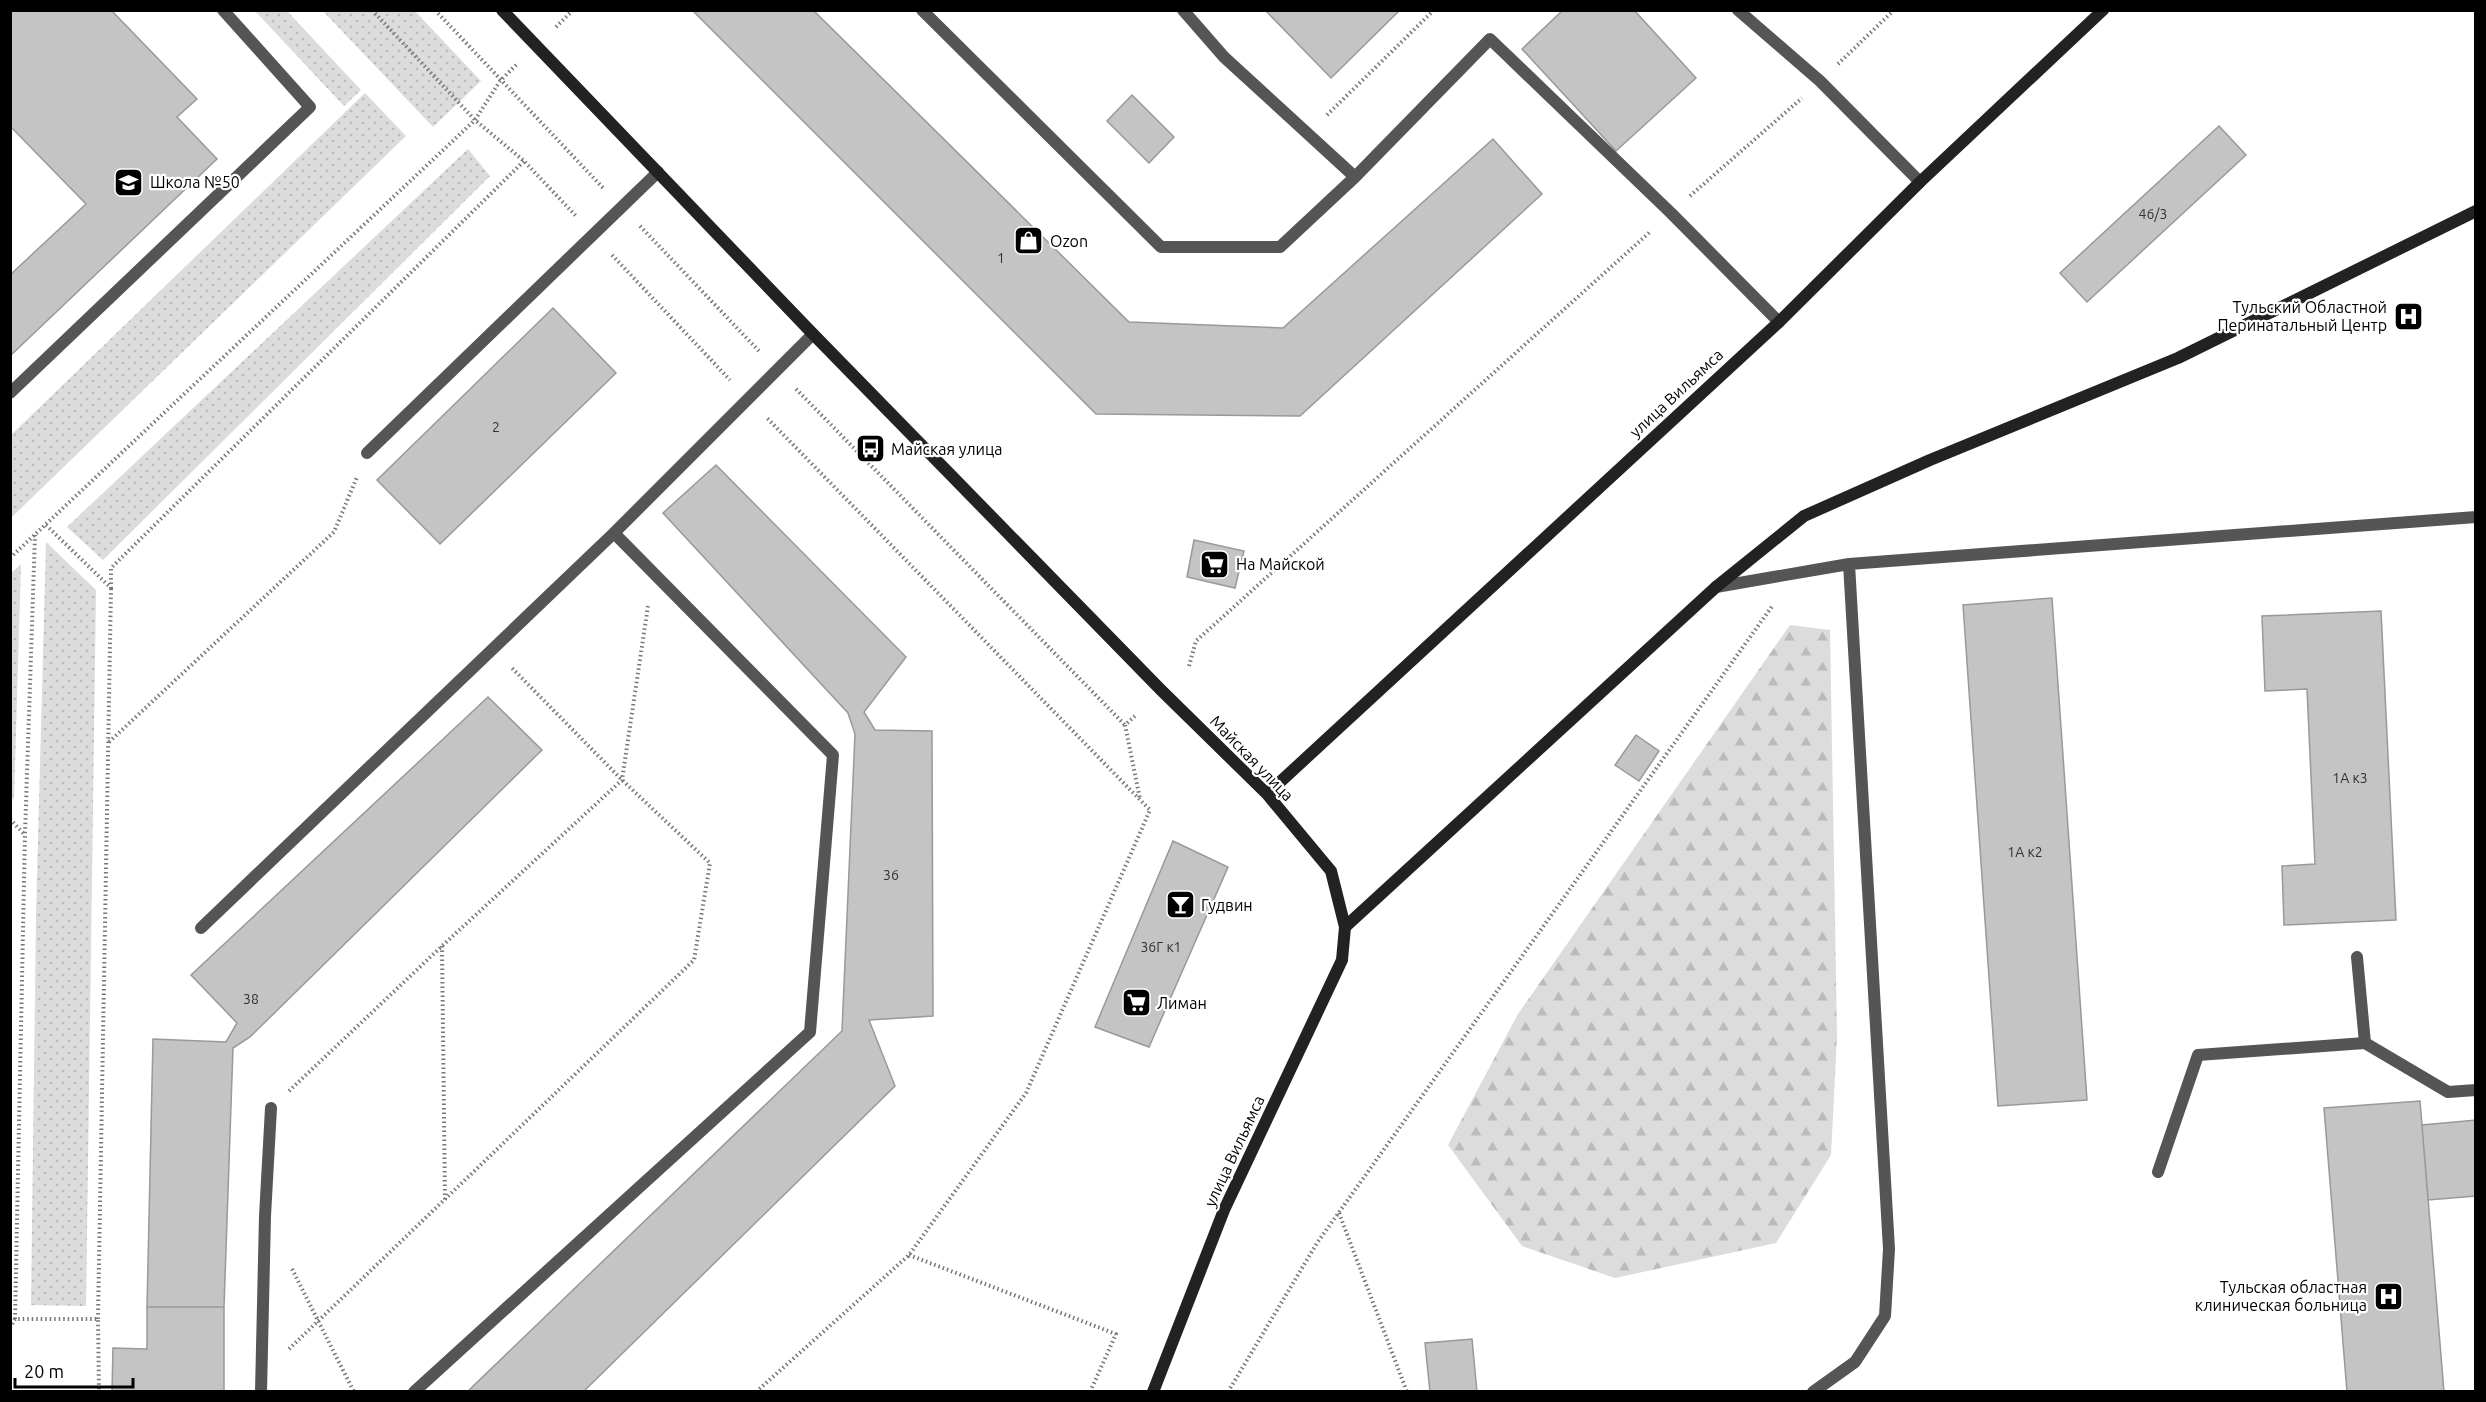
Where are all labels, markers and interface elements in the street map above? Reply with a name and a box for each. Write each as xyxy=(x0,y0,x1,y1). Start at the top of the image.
school or university icon: Школа №50 xyxy=(113,166,145,198)
place label: Школа №50 xyxy=(150,173,240,191)
house number: 46/3 xyxy=(2139,206,2167,222)
shop icon: Ozon xyxy=(1013,225,1045,257)
place label: Ozon xyxy=(1050,232,1088,250)
house number: 1 xyxy=(997,250,1005,266)
place label: Тульский Областной Перинатальный Центр xyxy=(2217,298,2387,334)
hospital icon: Тульский Областной Перинатальный Центр xyxy=(2392,300,2424,332)
street label: улица Вильямса xyxy=(1626,345,1726,441)
house number: 2 xyxy=(492,419,500,435)
bus stop icon: Майская улица xyxy=(854,433,886,465)
place label: Майская улица xyxy=(891,440,1003,458)
supermarket icon: На Майской xyxy=(1199,548,1231,580)
place label: На Майской xyxy=(1236,555,1325,573)
street label: Майская улица xyxy=(1207,712,1297,804)
house number: 1А к3 xyxy=(2332,770,2368,786)
house number: 1А к2 xyxy=(2007,844,2043,860)
house number: 36 xyxy=(883,867,899,883)
bar icon: Гудвин xyxy=(1164,889,1196,921)
place label: Гудвин xyxy=(1201,896,1253,914)
house number: 36Г к1 xyxy=(1140,939,1182,955)
supermarket icon: Лиман xyxy=(1120,987,1152,1019)
house number: 38 xyxy=(243,991,259,1007)
place label: Лиман xyxy=(1157,994,1207,1012)
street label: улица Вильямса xyxy=(1200,1093,1268,1209)
place label: Тульская областная клиническая больница xyxy=(2195,1278,2367,1314)
hospital icon: Тульская областная клиническая больница xyxy=(2372,1280,2404,1312)
scale bar xyxy=(15,1351,134,1389)
text: 20 m xyxy=(24,1361,64,1381)

